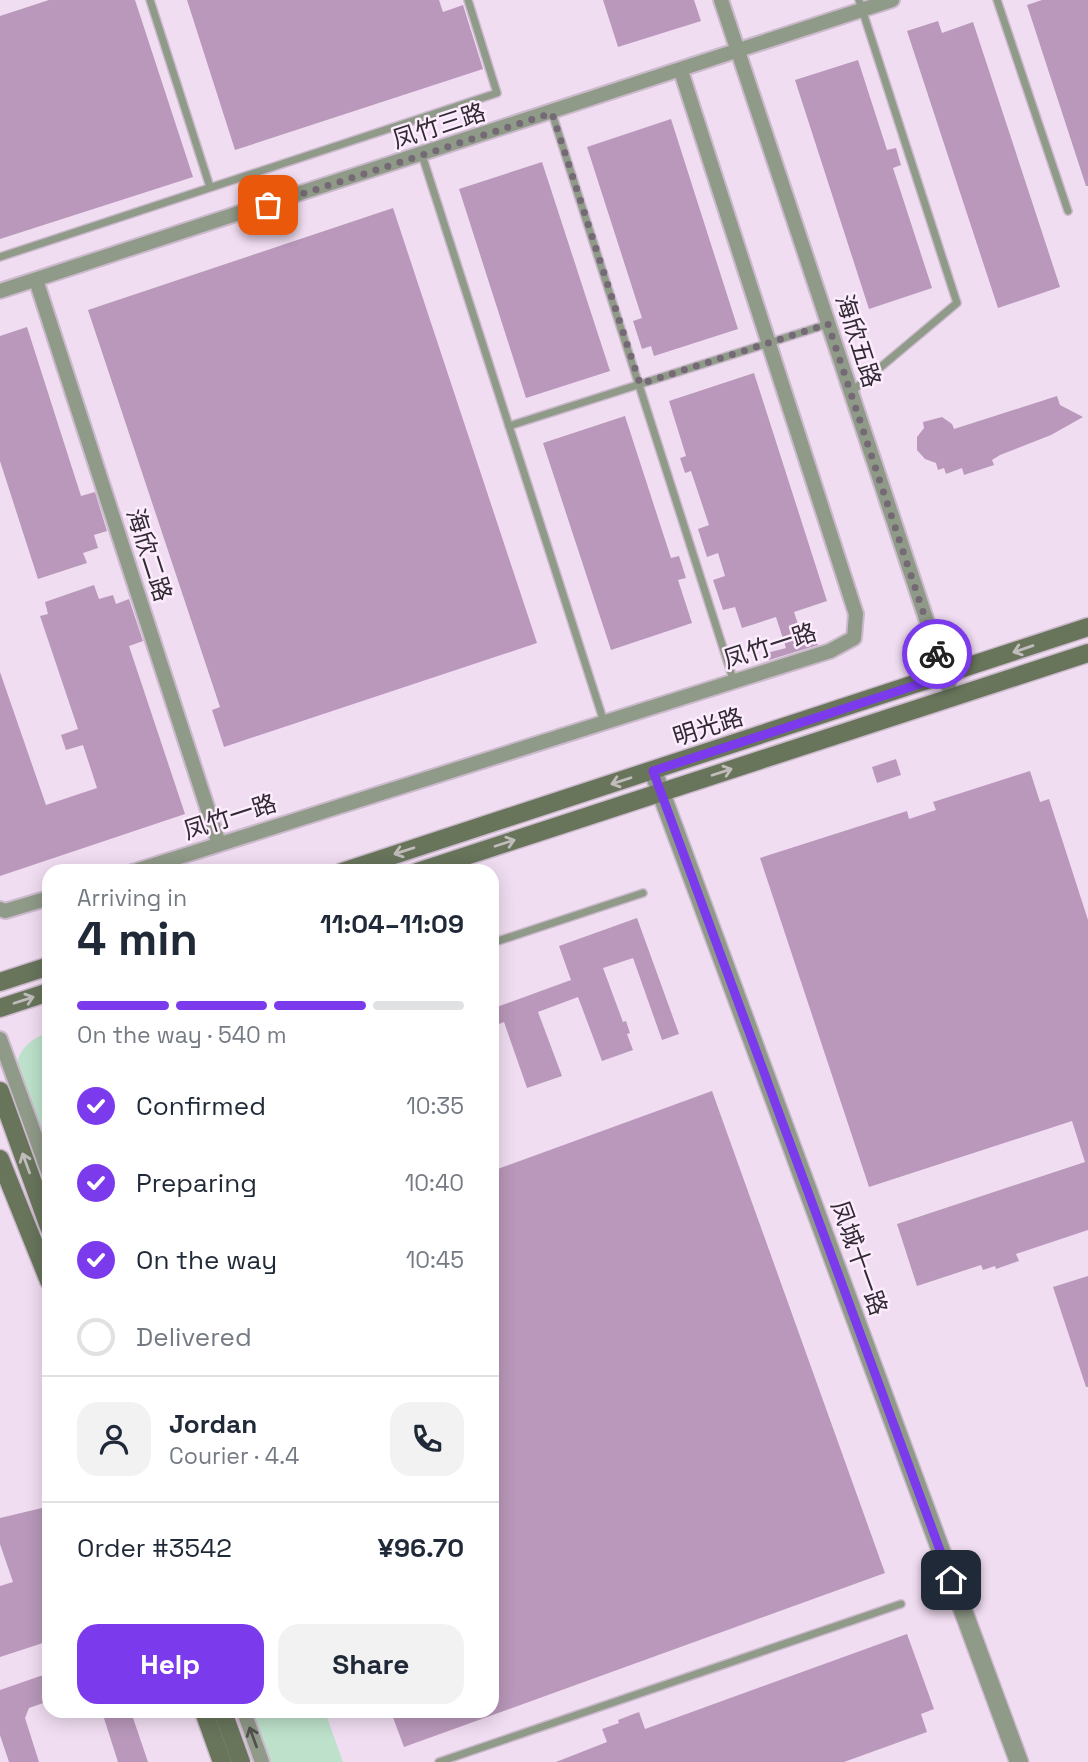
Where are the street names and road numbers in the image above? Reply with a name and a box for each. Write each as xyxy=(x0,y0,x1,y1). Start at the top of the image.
street label: 凤竹三路 xyxy=(388,96,489,155)
street label: 海欣五路 xyxy=(829,290,888,391)
street label: 海欣二路 xyxy=(120,504,179,605)
street label: 凤竹一路 xyxy=(719,616,820,675)
street label: 明光路 xyxy=(669,701,747,752)
street label: 凤竹一路 xyxy=(179,787,280,846)
street label: 凤城十一路 xyxy=(824,1196,895,1320)

